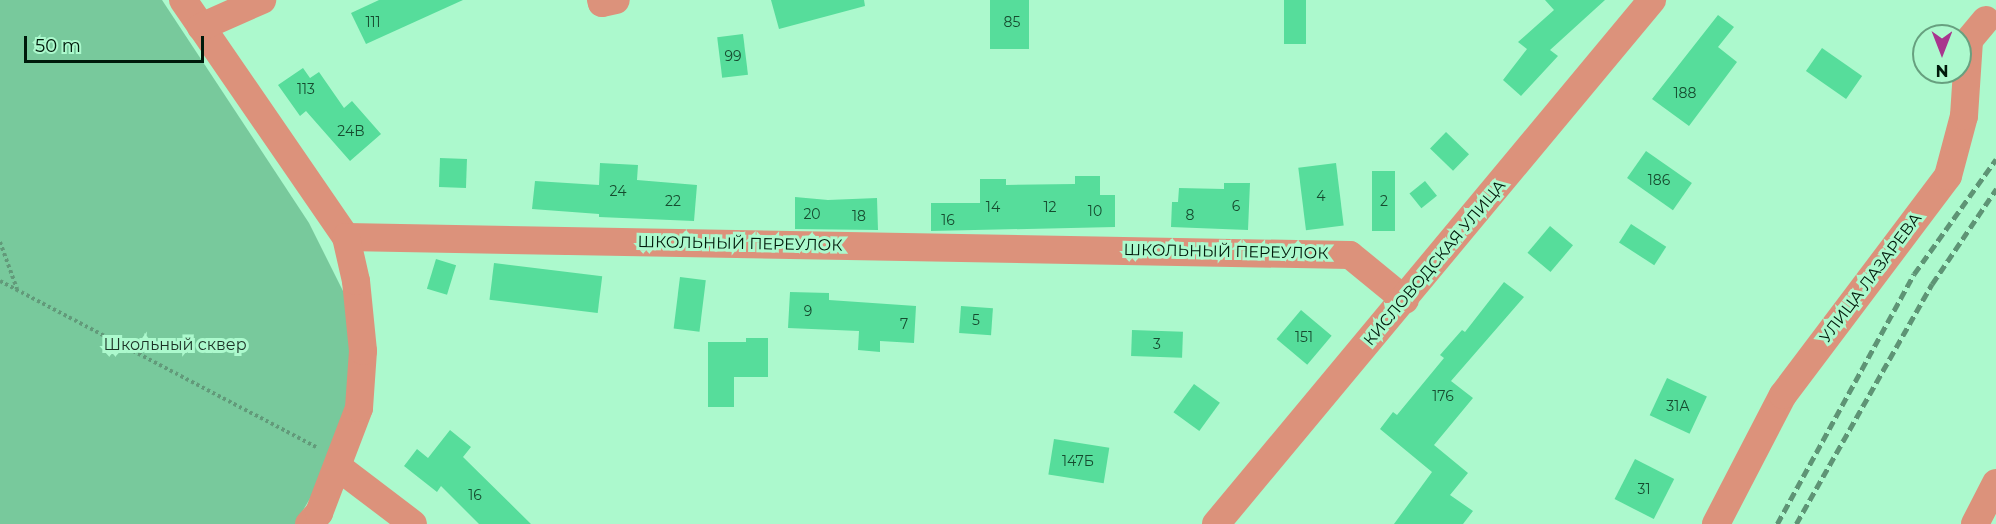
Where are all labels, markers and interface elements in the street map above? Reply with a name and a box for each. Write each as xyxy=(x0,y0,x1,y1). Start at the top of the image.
house number: 111 xyxy=(365,14,381,30)
house number: 85 xyxy=(1004,14,1020,30)
scale bar xyxy=(27,24,207,62)
north arrow xyxy=(1912,24,1972,84)
text: 50 m xyxy=(35,35,81,57)
house number: 99 xyxy=(724,48,742,64)
text: N xyxy=(1936,61,1948,80)
house number: 113 xyxy=(297,81,315,97)
house number: 188 xyxy=(1674,85,1696,101)
house number: 24В xyxy=(337,123,365,139)
house number: 186 xyxy=(1648,172,1670,188)
street label: КИСЛОВОДСКАЯ УЛИЦА xyxy=(1360,176,1510,350)
house number: 24 xyxy=(610,183,626,199)
house number: 4 xyxy=(1316,188,1326,204)
house number: 22 xyxy=(665,193,681,209)
house number: 2 xyxy=(1380,193,1388,209)
house number: 6 xyxy=(1232,198,1240,214)
house number: 14 xyxy=(986,199,1000,215)
house number: 12 xyxy=(1043,199,1057,215)
house number: 10 xyxy=(1088,203,1102,219)
house number: 20 xyxy=(803,206,821,222)
house number: 8 xyxy=(1186,207,1194,223)
house number: 18 xyxy=(852,208,866,224)
street label: УЛИЦА ЛАЗАРЕВА xyxy=(1816,209,1926,347)
house number: 16 xyxy=(941,212,955,228)
street label: ШКОЛЬНЫЙ ПЕРЕУЛОК xyxy=(637,233,843,255)
street label: ШКОЛЬНЫЙ ПЕРЕУЛОК xyxy=(1123,241,1329,263)
house number: 9 xyxy=(804,303,812,319)
house number: 5 xyxy=(972,312,980,328)
house number: 7 xyxy=(900,316,908,332)
house number: 151 xyxy=(1295,329,1313,345)
park label: Школьный сквер xyxy=(103,335,247,355)
house number: 3 xyxy=(1153,336,1161,352)
house number: 176 xyxy=(1432,388,1454,404)
house number: 31А xyxy=(1666,398,1690,414)
house number: 147Б xyxy=(1062,453,1094,469)
house number: 31 xyxy=(1638,481,1650,497)
house number: 16 xyxy=(468,487,482,503)

